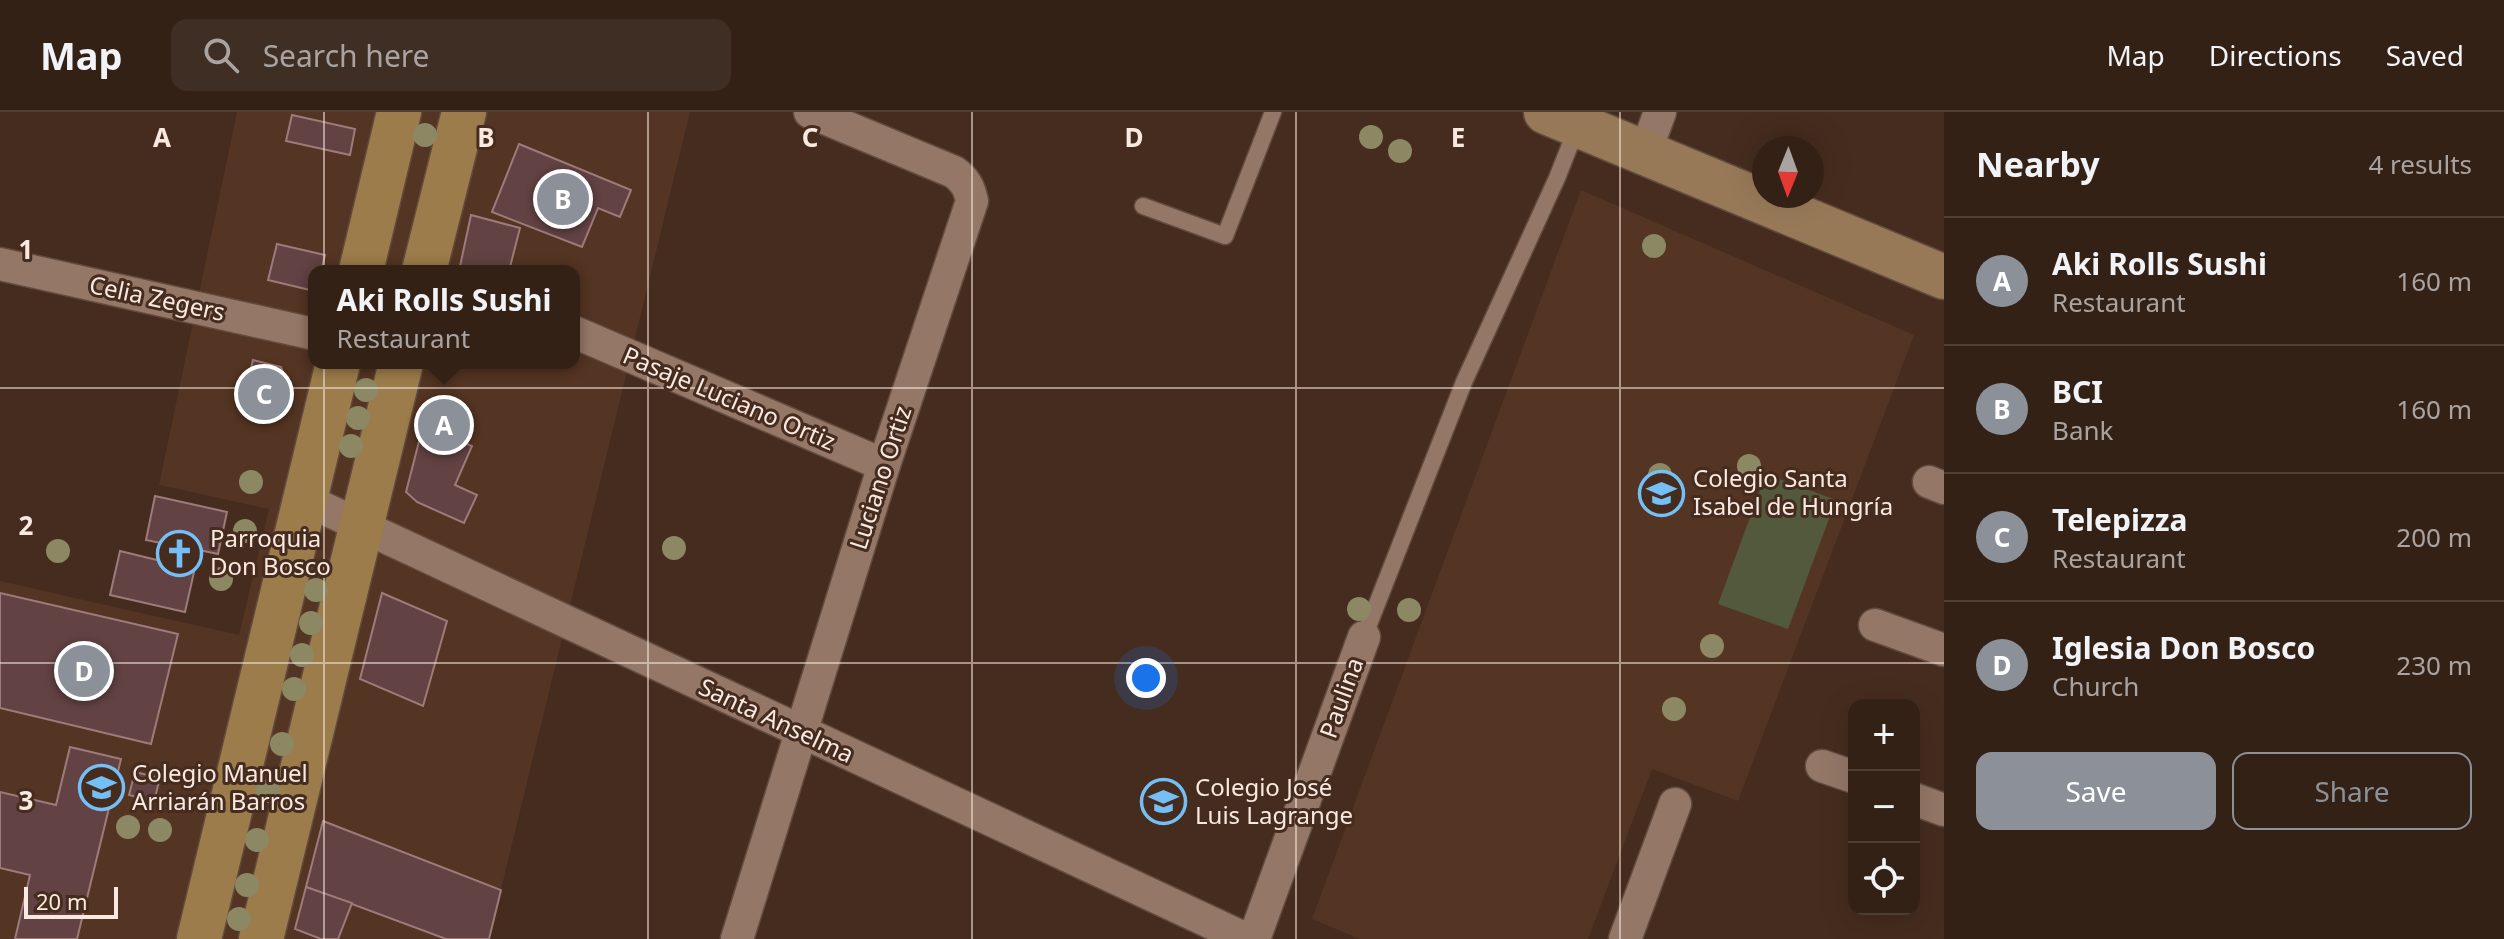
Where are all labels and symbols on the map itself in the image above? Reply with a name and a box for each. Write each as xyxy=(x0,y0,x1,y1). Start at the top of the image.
text: A xyxy=(153,119,171,155)
text: B xyxy=(477,119,495,155)
text: C xyxy=(802,119,818,155)
text: D xyxy=(1124,119,1144,155)
text: E xyxy=(1451,119,1465,155)
north arrow xyxy=(1752,136,1824,208)
pin: B xyxy=(537,169,589,229)
text: 1 xyxy=(19,231,33,267)
street label: Celia Zegers xyxy=(87,267,228,328)
street label: Pasaje Luciano Ortiz xyxy=(618,338,841,457)
pin: C xyxy=(238,364,290,424)
pin: A xyxy=(418,395,470,455)
street label: Luciano Ortiz xyxy=(841,402,918,553)
place label: Colegio Santa Isabel de Hungría xyxy=(1693,461,1893,522)
school or university icon: Colegio Santa Isabel de Hungría xyxy=(1638,469,1686,517)
text: 2 xyxy=(19,507,34,543)
place label: Parroquia Don Bosco xyxy=(210,521,331,582)
church icon: Parroquia Don Bosco xyxy=(155,529,203,577)
pin: D xyxy=(58,641,110,701)
street label: Paulina xyxy=(1311,653,1370,742)
your location xyxy=(1126,658,1166,698)
street label: Santa Anselma xyxy=(694,669,859,770)
place label: Colegio Manuel Arriarán Barros xyxy=(132,756,308,817)
school or university icon: Colegio Manuel Arriarán Barros xyxy=(77,764,125,812)
place label: Colegio José Luis Lagrange xyxy=(1195,770,1353,831)
school or university icon: Colegio José Luis Lagrange xyxy=(1140,778,1188,826)
text: 3 xyxy=(19,782,33,818)
scale bar xyxy=(24,883,118,919)

